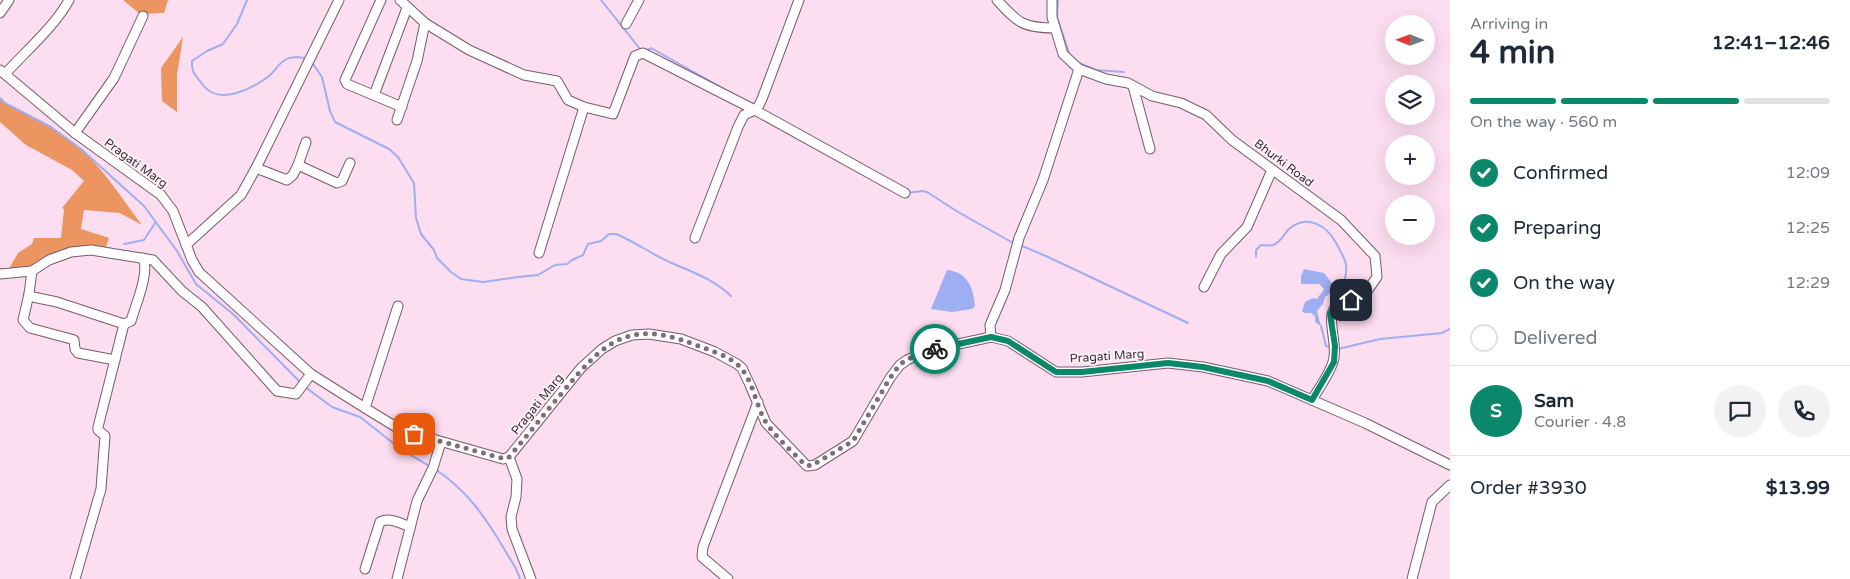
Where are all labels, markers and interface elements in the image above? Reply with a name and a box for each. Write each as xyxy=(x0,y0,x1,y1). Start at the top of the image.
text: Arriving in xyxy=(1470,14,1548,34)
north arrow xyxy=(1385,15,1435,65)
map controls xyxy=(1385,15,1435,245)
text: 12:41–12:46 xyxy=(1712,32,1830,54)
text: 4 min xyxy=(1470,34,1555,72)
button: layers xyxy=(1385,75,1435,125)
text: On the way · 560 m xyxy=(1470,112,1617,132)
street label: Pragati Marg xyxy=(102,135,170,191)
button: + xyxy=(1385,135,1435,185)
street label: Bhurki Road xyxy=(1252,136,1316,190)
icon: check xyxy=(1470,159,1498,187)
text: Confirmed xyxy=(1513,162,1608,184)
text: 12:09 xyxy=(1786,163,1830,183)
button: − xyxy=(1385,195,1435,245)
icon: check xyxy=(1470,214,1498,242)
text: Preparing xyxy=(1513,217,1602,239)
text: 12:25 xyxy=(1786,218,1830,238)
icon: check xyxy=(1470,269,1498,297)
text: On the way xyxy=(1513,272,1615,294)
text: 12:29 xyxy=(1786,273,1830,293)
pin xyxy=(1330,279,1372,321)
icon: home xyxy=(1337,286,1365,314)
courier xyxy=(910,324,960,374)
text: Delivered xyxy=(1513,327,1598,349)
icon: bike xyxy=(921,335,949,363)
street label: Pragati Marg xyxy=(1069,346,1145,366)
street label: Pragati Marg xyxy=(508,371,566,437)
button: chat xyxy=(1714,385,1766,437)
button: phone xyxy=(1778,385,1830,437)
text: Sam xyxy=(1534,390,1574,412)
text: S xyxy=(1490,400,1502,422)
text: Courier · 4.8 xyxy=(1534,412,1626,432)
pin xyxy=(393,413,435,455)
icon: bag xyxy=(400,420,428,448)
text: Order #3930 xyxy=(1470,477,1587,499)
text: $13.99 xyxy=(1766,477,1830,499)

